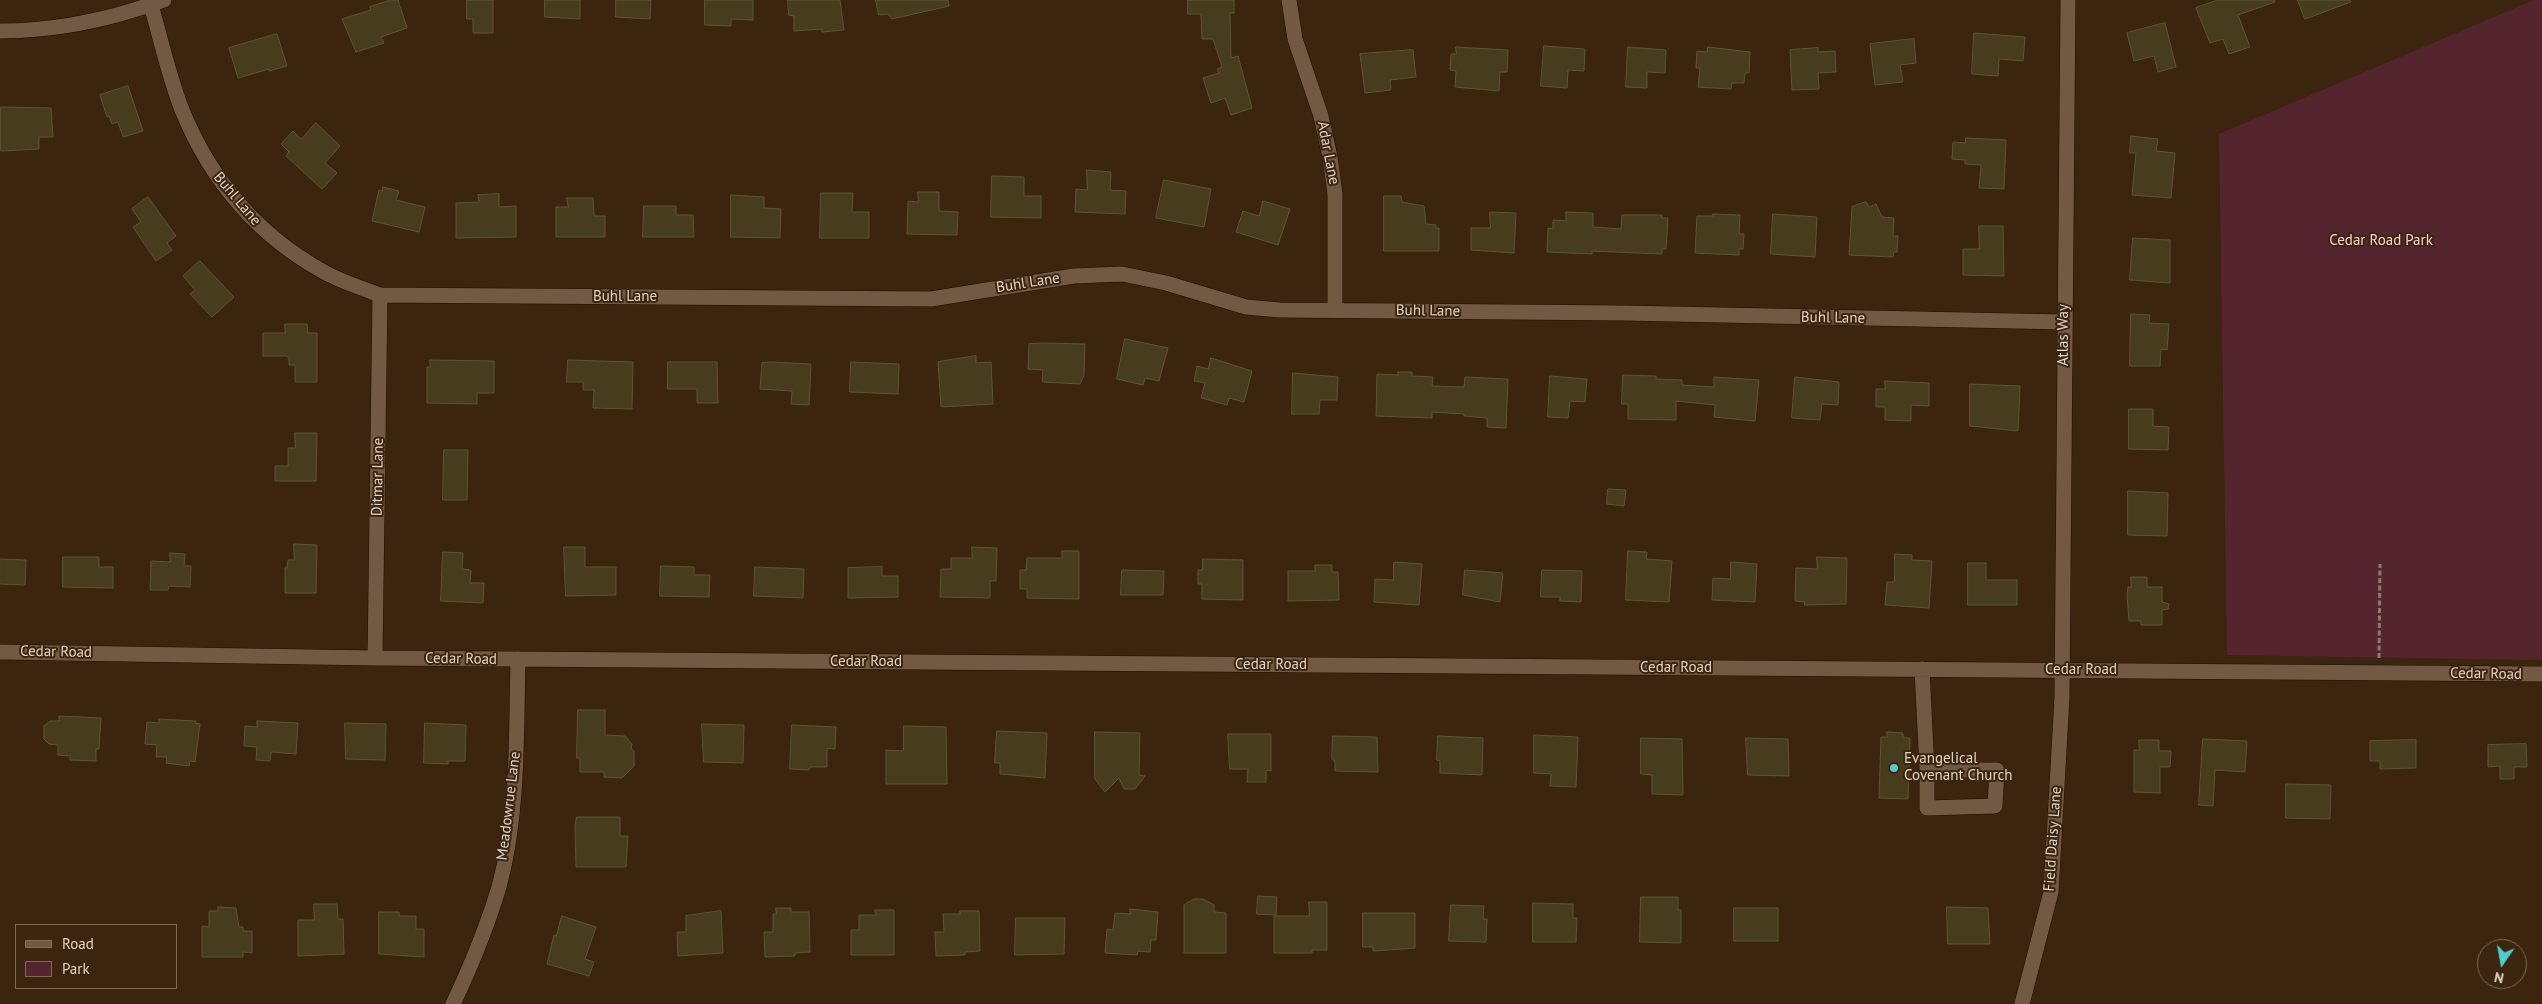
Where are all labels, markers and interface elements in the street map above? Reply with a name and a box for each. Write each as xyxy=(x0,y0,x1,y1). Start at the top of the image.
street label: Adar Lane xyxy=(1313,120,1343,186)
street label: Buhl Lane xyxy=(209,169,265,229)
park label: Cedar Road Park xyxy=(2329,232,2433,250)
street label: Buhl Lane xyxy=(995,269,1061,297)
street label: Buhl Lane xyxy=(593,288,657,306)
street label: Buhl Lane xyxy=(1396,301,1460,321)
street label: Atlas Way xyxy=(2055,304,2073,366)
street label: Buhl Lane xyxy=(1801,308,1865,328)
street label: Ditmar Lane xyxy=(368,438,388,516)
street label: Cedar Road xyxy=(20,642,92,662)
street label: Cedar Road xyxy=(425,649,497,669)
street label: Cedar Road xyxy=(830,653,902,671)
street label: Cedar Road xyxy=(1235,656,1307,674)
street label: Cedar Road xyxy=(1640,659,1712,677)
street label: Cedar Road xyxy=(2045,661,2117,679)
street label: Cedar Road xyxy=(2450,664,2522,684)
place label: Evangelical Covenant Church xyxy=(1904,750,2012,785)
street label: Meadowrue Lane xyxy=(493,751,525,861)
marker: Evangelical Covenant Church xyxy=(1888,762,1900,774)
street label: Field Daisy Lane xyxy=(2040,786,2066,892)
legend xyxy=(15,924,178,989)
text: Road xyxy=(62,934,94,953)
north arrow xyxy=(2477,939,2527,989)
text: Park xyxy=(62,959,90,978)
text: N xyxy=(2493,968,2505,987)

